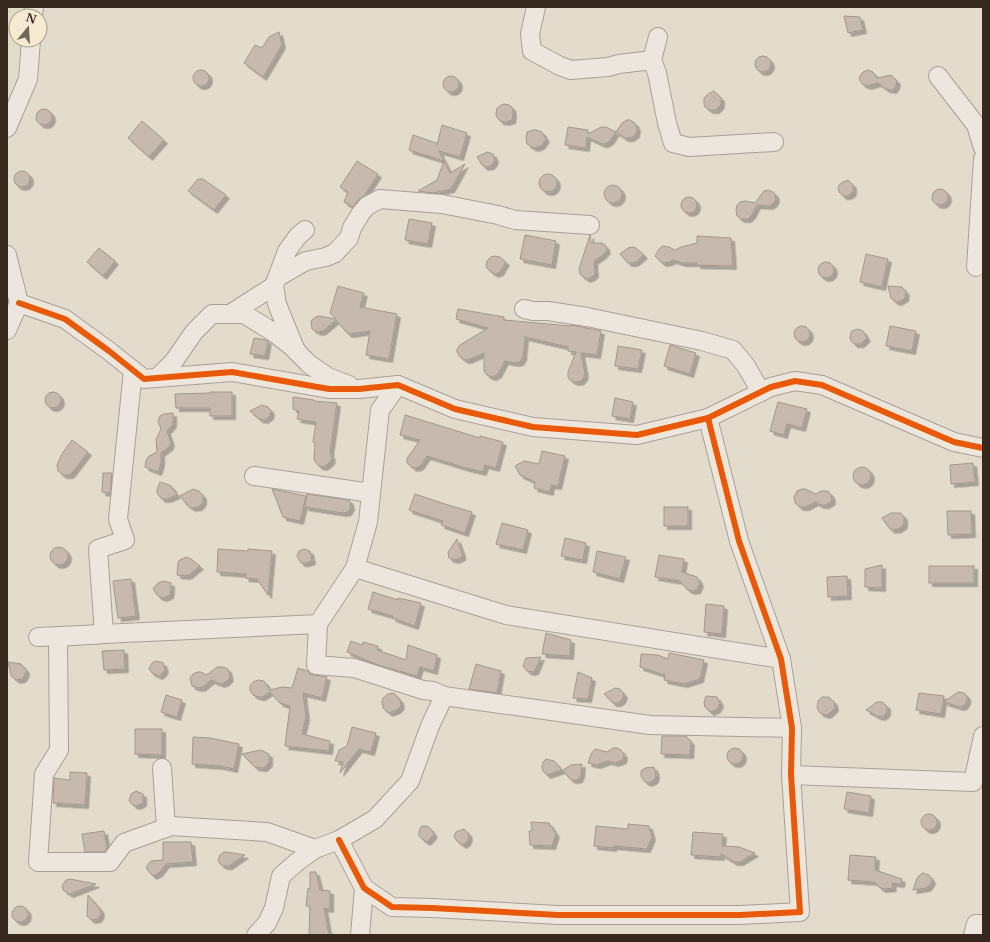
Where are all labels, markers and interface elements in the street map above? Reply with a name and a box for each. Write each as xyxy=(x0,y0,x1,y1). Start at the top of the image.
north arrow xyxy=(8,8,48,48)
text: N xyxy=(24,10,39,27)

